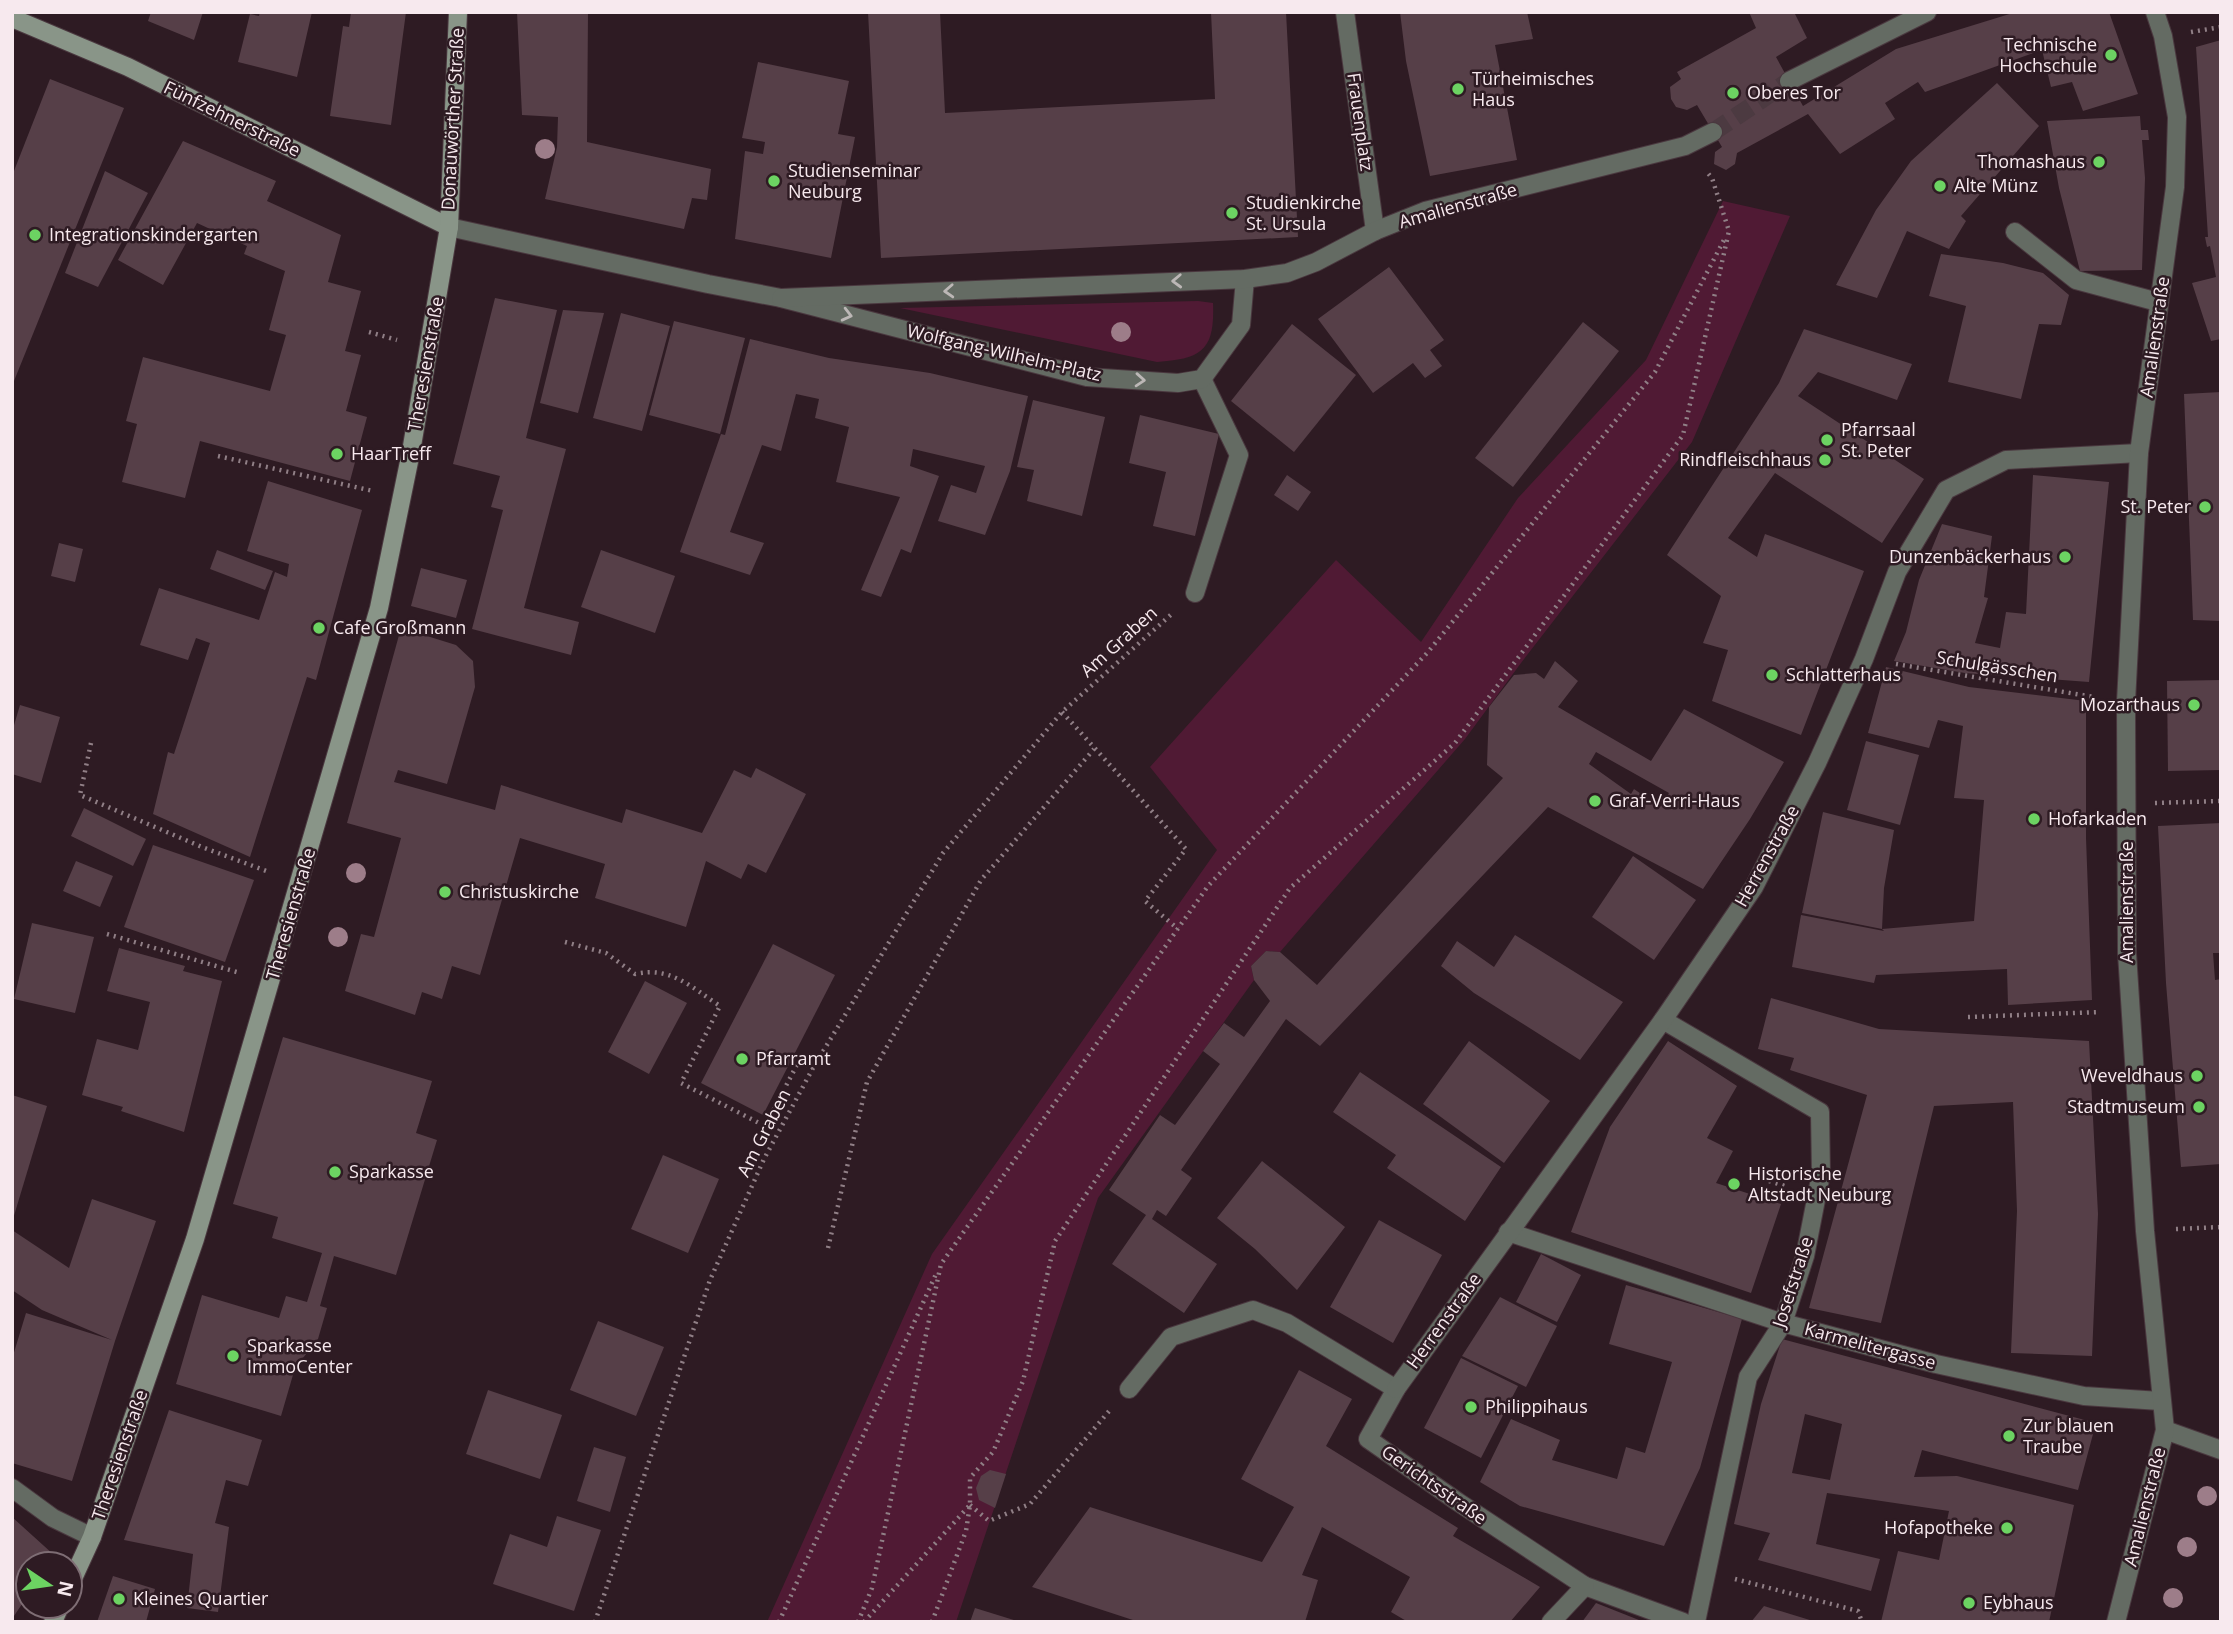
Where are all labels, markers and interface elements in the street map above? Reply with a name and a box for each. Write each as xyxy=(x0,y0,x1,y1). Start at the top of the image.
street label: Donauwörther Straße xyxy=(435,27,469,211)
place label: Technische Hochschule xyxy=(1999,32,2097,77)
marker: Technische Hochschule xyxy=(2103,47,2119,63)
place label: Türheimisches Haus xyxy=(1472,66,1594,111)
street label: Frauenplatz xyxy=(1342,71,1380,173)
street label: Fünfzehnerstraße xyxy=(160,75,305,162)
place label: Oberes Tor xyxy=(1747,80,1842,104)
marker: Türheimisches Haus xyxy=(1450,81,1466,97)
marker: Oberes Tor xyxy=(1725,85,1741,101)
place label: Thomashaus xyxy=(1977,149,2085,173)
marker: Thomashaus xyxy=(2091,154,2107,170)
place label: Studienseminar Neuburg xyxy=(788,158,921,203)
marker: Studienseminar Neuburg xyxy=(766,173,782,189)
place label: Alte Münz xyxy=(1954,173,2038,197)
street label: Amalienstraße xyxy=(1396,177,1520,233)
marker: Alte Münz xyxy=(1932,178,1948,194)
place label: Studienkirche St. Ursula xyxy=(1246,190,1361,235)
marker: Studienkirche St. Ursula xyxy=(1224,205,1240,221)
place label: Integrationskindergarten xyxy=(49,222,258,246)
marker: Integrationskindergarten xyxy=(27,227,43,243)
one-way arrow xyxy=(1171,274,1182,289)
street label: Amalienstraße xyxy=(2134,275,2174,399)
one-way arrow xyxy=(944,283,955,298)
street label: Theresienstraße xyxy=(401,295,449,433)
one-way arrow xyxy=(841,307,853,321)
street label: Wolfgang-Wilhelm-Platz xyxy=(905,318,1104,386)
one-way arrow xyxy=(1135,373,1146,388)
place label: Pfarrsaal St. Peter xyxy=(1841,417,1916,462)
marker: Pfarrsaal St. Peter xyxy=(1819,432,1835,448)
place label: HaarTreff xyxy=(351,441,432,465)
marker: HaarTreff xyxy=(329,446,345,462)
place label: Rindfleischhaus xyxy=(1679,447,1811,471)
marker: Rindfleischhaus xyxy=(1817,452,1833,468)
place label: St. Peter xyxy=(2120,494,2192,518)
marker: St. Peter xyxy=(2197,499,2213,515)
place label: Dunzenbäckerhaus xyxy=(1889,544,2051,568)
marker: Dunzenbäckerhaus xyxy=(2057,549,2073,565)
street label: Am Graben xyxy=(1075,600,1162,682)
place label: Cafe Großmann xyxy=(333,615,466,639)
marker: Cafe Großmann xyxy=(311,620,327,636)
street label: Schulgässchen xyxy=(1935,645,2060,687)
place label: Schlatterhaus xyxy=(1786,662,1901,686)
marker: Schlatterhaus xyxy=(1764,667,1780,683)
place label: Mozarthaus xyxy=(2080,692,2180,716)
marker: Mozarthaus xyxy=(2186,697,2202,713)
place label: Graf-Verri-Haus xyxy=(1609,788,1740,812)
marker: Graf-Verri-Haus xyxy=(1587,793,1603,809)
street label: Herrenstraße xyxy=(1728,800,1804,911)
place label: Hofarkaden xyxy=(2048,806,2147,830)
marker: Hofarkaden xyxy=(2026,811,2042,827)
street label: Amalienstraße xyxy=(2114,841,2138,963)
street label: Theresienstraße xyxy=(260,845,320,983)
place label: Christuskirche xyxy=(459,879,579,903)
marker: Christuskirche xyxy=(437,884,453,900)
place label: Pfarramt xyxy=(756,1046,831,1070)
marker: Pfarramt xyxy=(734,1051,750,1067)
place label: Weveldhaus xyxy=(2081,1063,2183,1087)
marker: Weveldhaus xyxy=(2189,1068,2205,1084)
street label: Am Graben xyxy=(731,1085,795,1180)
place label: Stadtmuseum xyxy=(2067,1094,2185,1118)
marker: Stadtmuseum xyxy=(2191,1099,2207,1115)
place label: Sparkasse xyxy=(349,1159,434,1183)
place label: Historische Altstadt Neuburg xyxy=(1748,1161,1892,1206)
marker: Sparkasse xyxy=(327,1164,343,1180)
marker: Historische Altstadt Neuburg xyxy=(1726,1176,1742,1192)
street label: Josefstraße xyxy=(1765,1233,1818,1332)
street label: Herrenstraße xyxy=(1400,1268,1486,1373)
street label: Karmelitergasse xyxy=(1802,1316,1939,1374)
place label: Sparkasse ImmoCenter xyxy=(247,1333,353,1378)
marker: Sparkasse ImmoCenter xyxy=(225,1348,241,1364)
street label: Theresienstraße xyxy=(85,1386,153,1523)
place label: Philippihaus xyxy=(1485,1394,1588,1418)
marker: Philippihaus xyxy=(1463,1399,1479,1415)
place label: Zur blauen Traube xyxy=(2023,1413,2114,1458)
marker: Zur blauen Traube xyxy=(2001,1428,2017,1444)
street label: Gerichtsstraße xyxy=(1377,1439,1492,1529)
street label: Amalienstraße xyxy=(2118,1445,2170,1569)
place label: Hofapotheke xyxy=(1884,1515,1993,1539)
marker: Hofapotheke xyxy=(1999,1520,2015,1536)
north arrow xyxy=(14,1550,84,1620)
text: N xyxy=(51,1578,80,1599)
place label: Kleines Quartier xyxy=(133,1586,269,1610)
place label: Eybhaus xyxy=(1983,1590,2054,1614)
marker: Kleines Quartier xyxy=(111,1591,127,1607)
marker: Eybhaus xyxy=(1961,1595,1977,1611)

